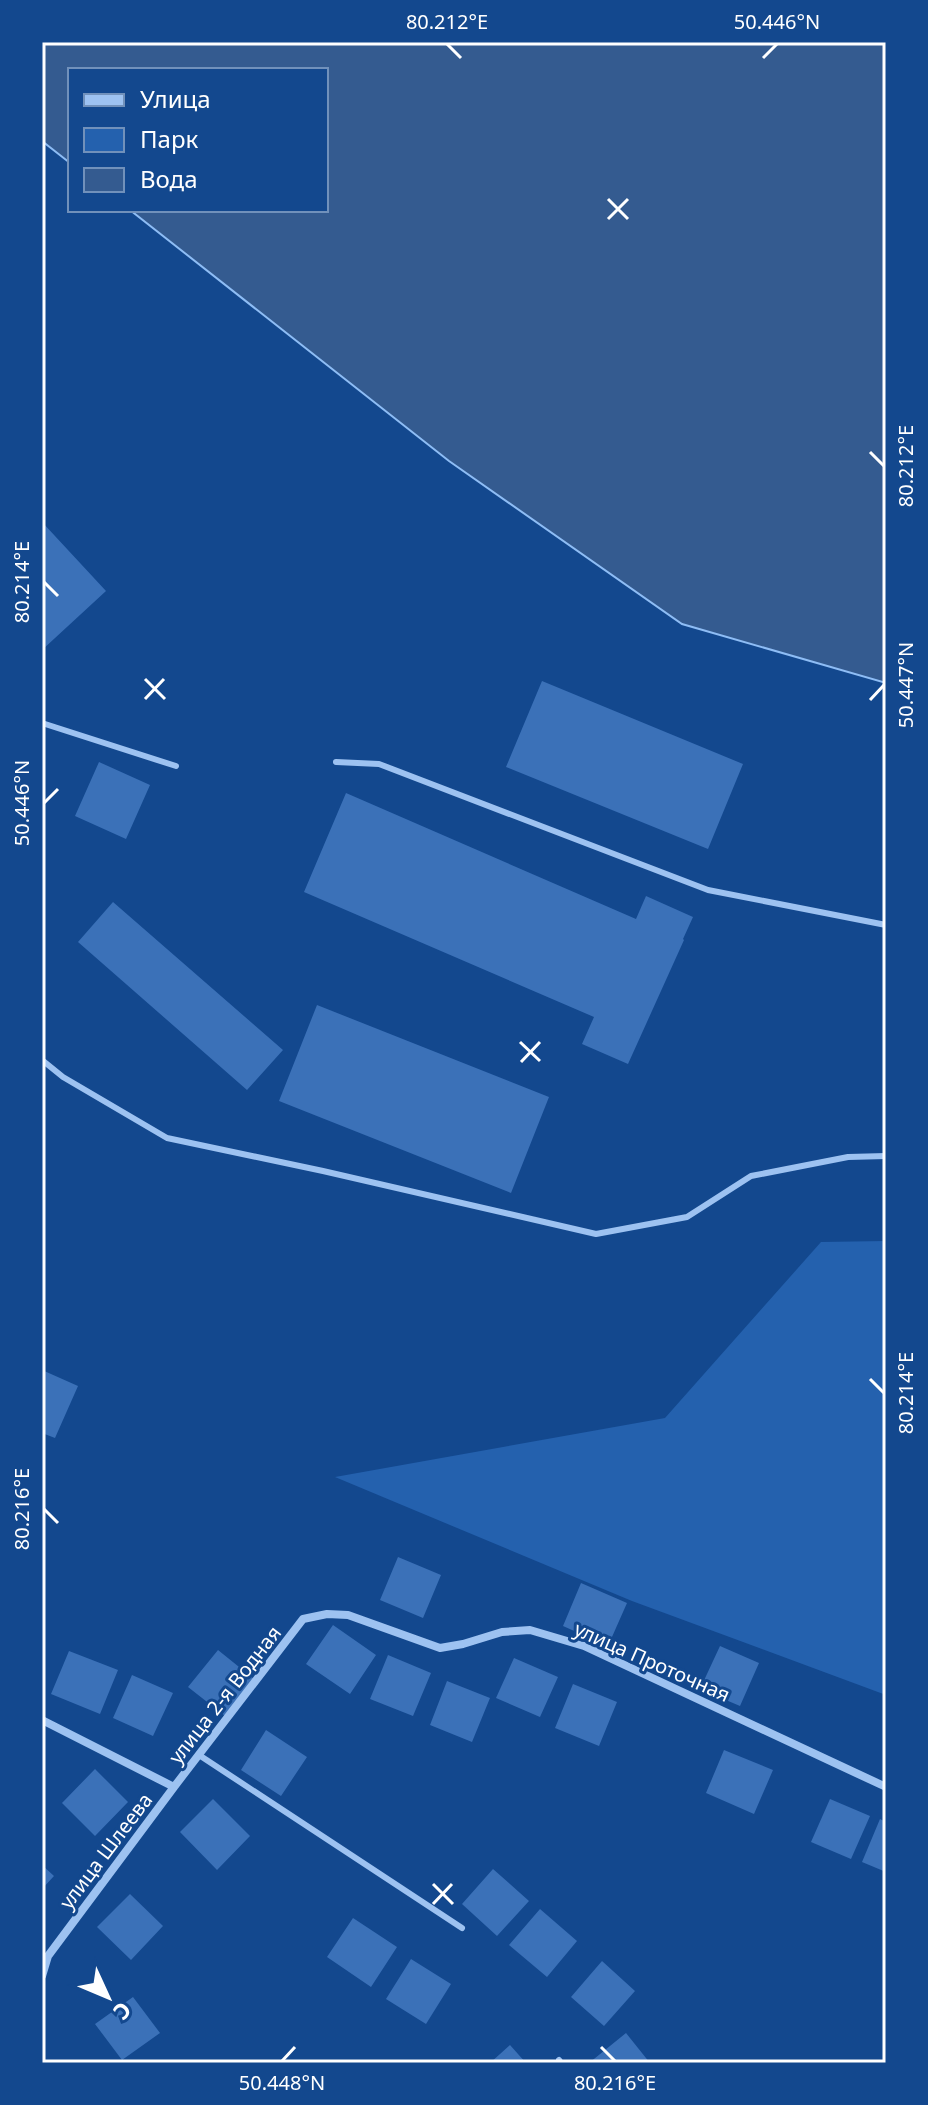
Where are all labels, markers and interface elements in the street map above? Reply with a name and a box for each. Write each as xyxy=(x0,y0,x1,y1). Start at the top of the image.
text: 80.212°E xyxy=(406,8,488,35)
text: 50.446°N xyxy=(734,8,820,35)
legend xyxy=(68,68,328,212)
text: Улица xyxy=(140,82,211,115)
text: Парк xyxy=(140,122,199,155)
text: Вода xyxy=(140,162,198,195)
text: 80.212°E xyxy=(892,425,919,507)
text: 80.214°E xyxy=(8,541,35,623)
text: 50.447°N xyxy=(892,642,919,728)
text: 50.446°N xyxy=(8,760,35,846)
text: 80.214°E xyxy=(892,1352,919,1434)
text: 80.216°E xyxy=(8,1468,35,1550)
street label: улица Проточная xyxy=(570,1615,734,1708)
street label: улица 2-я Водная xyxy=(162,1620,287,1769)
street label: улица Шлеева xyxy=(53,1787,158,1914)
north arrow xyxy=(68,1957,148,2037)
text: С xyxy=(107,1996,139,2027)
text: 50.448°N xyxy=(239,2069,325,2096)
text: 80.216°E xyxy=(574,2069,656,2096)

